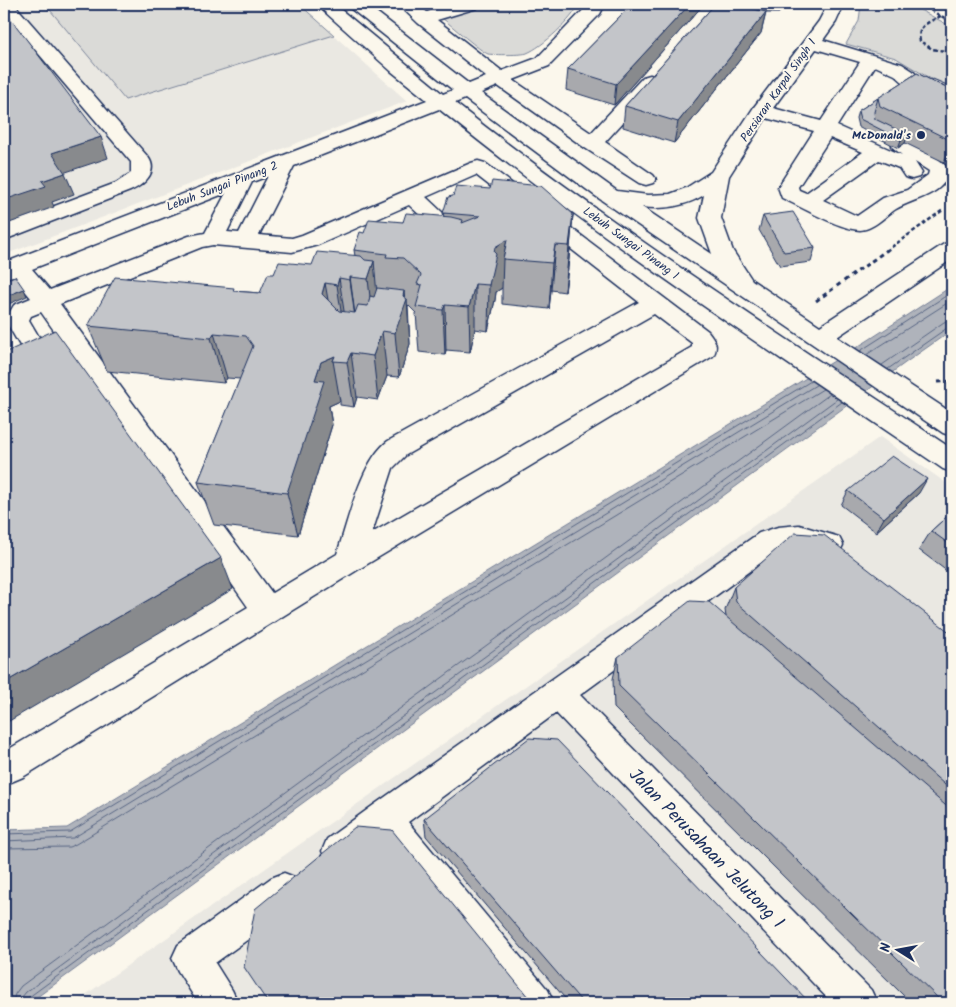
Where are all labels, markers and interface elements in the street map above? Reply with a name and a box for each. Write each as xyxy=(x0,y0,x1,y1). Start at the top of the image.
street label: Persiaran Karpal Singh 1 xyxy=(736,35,821,146)
place label: McDonald's xyxy=(852,126,911,145)
marker: McDonald's xyxy=(915,129,927,141)
street label: Lebuh Sungai Pinang 2 xyxy=(164,156,281,216)
street label: Lebuh Sungai Pinang 1 xyxy=(579,202,683,285)
street label: Jalan Perusahaan Jelutong 1 xyxy=(621,762,791,936)
north arrow xyxy=(874,924,924,974)
text: N xyxy=(875,941,898,954)

